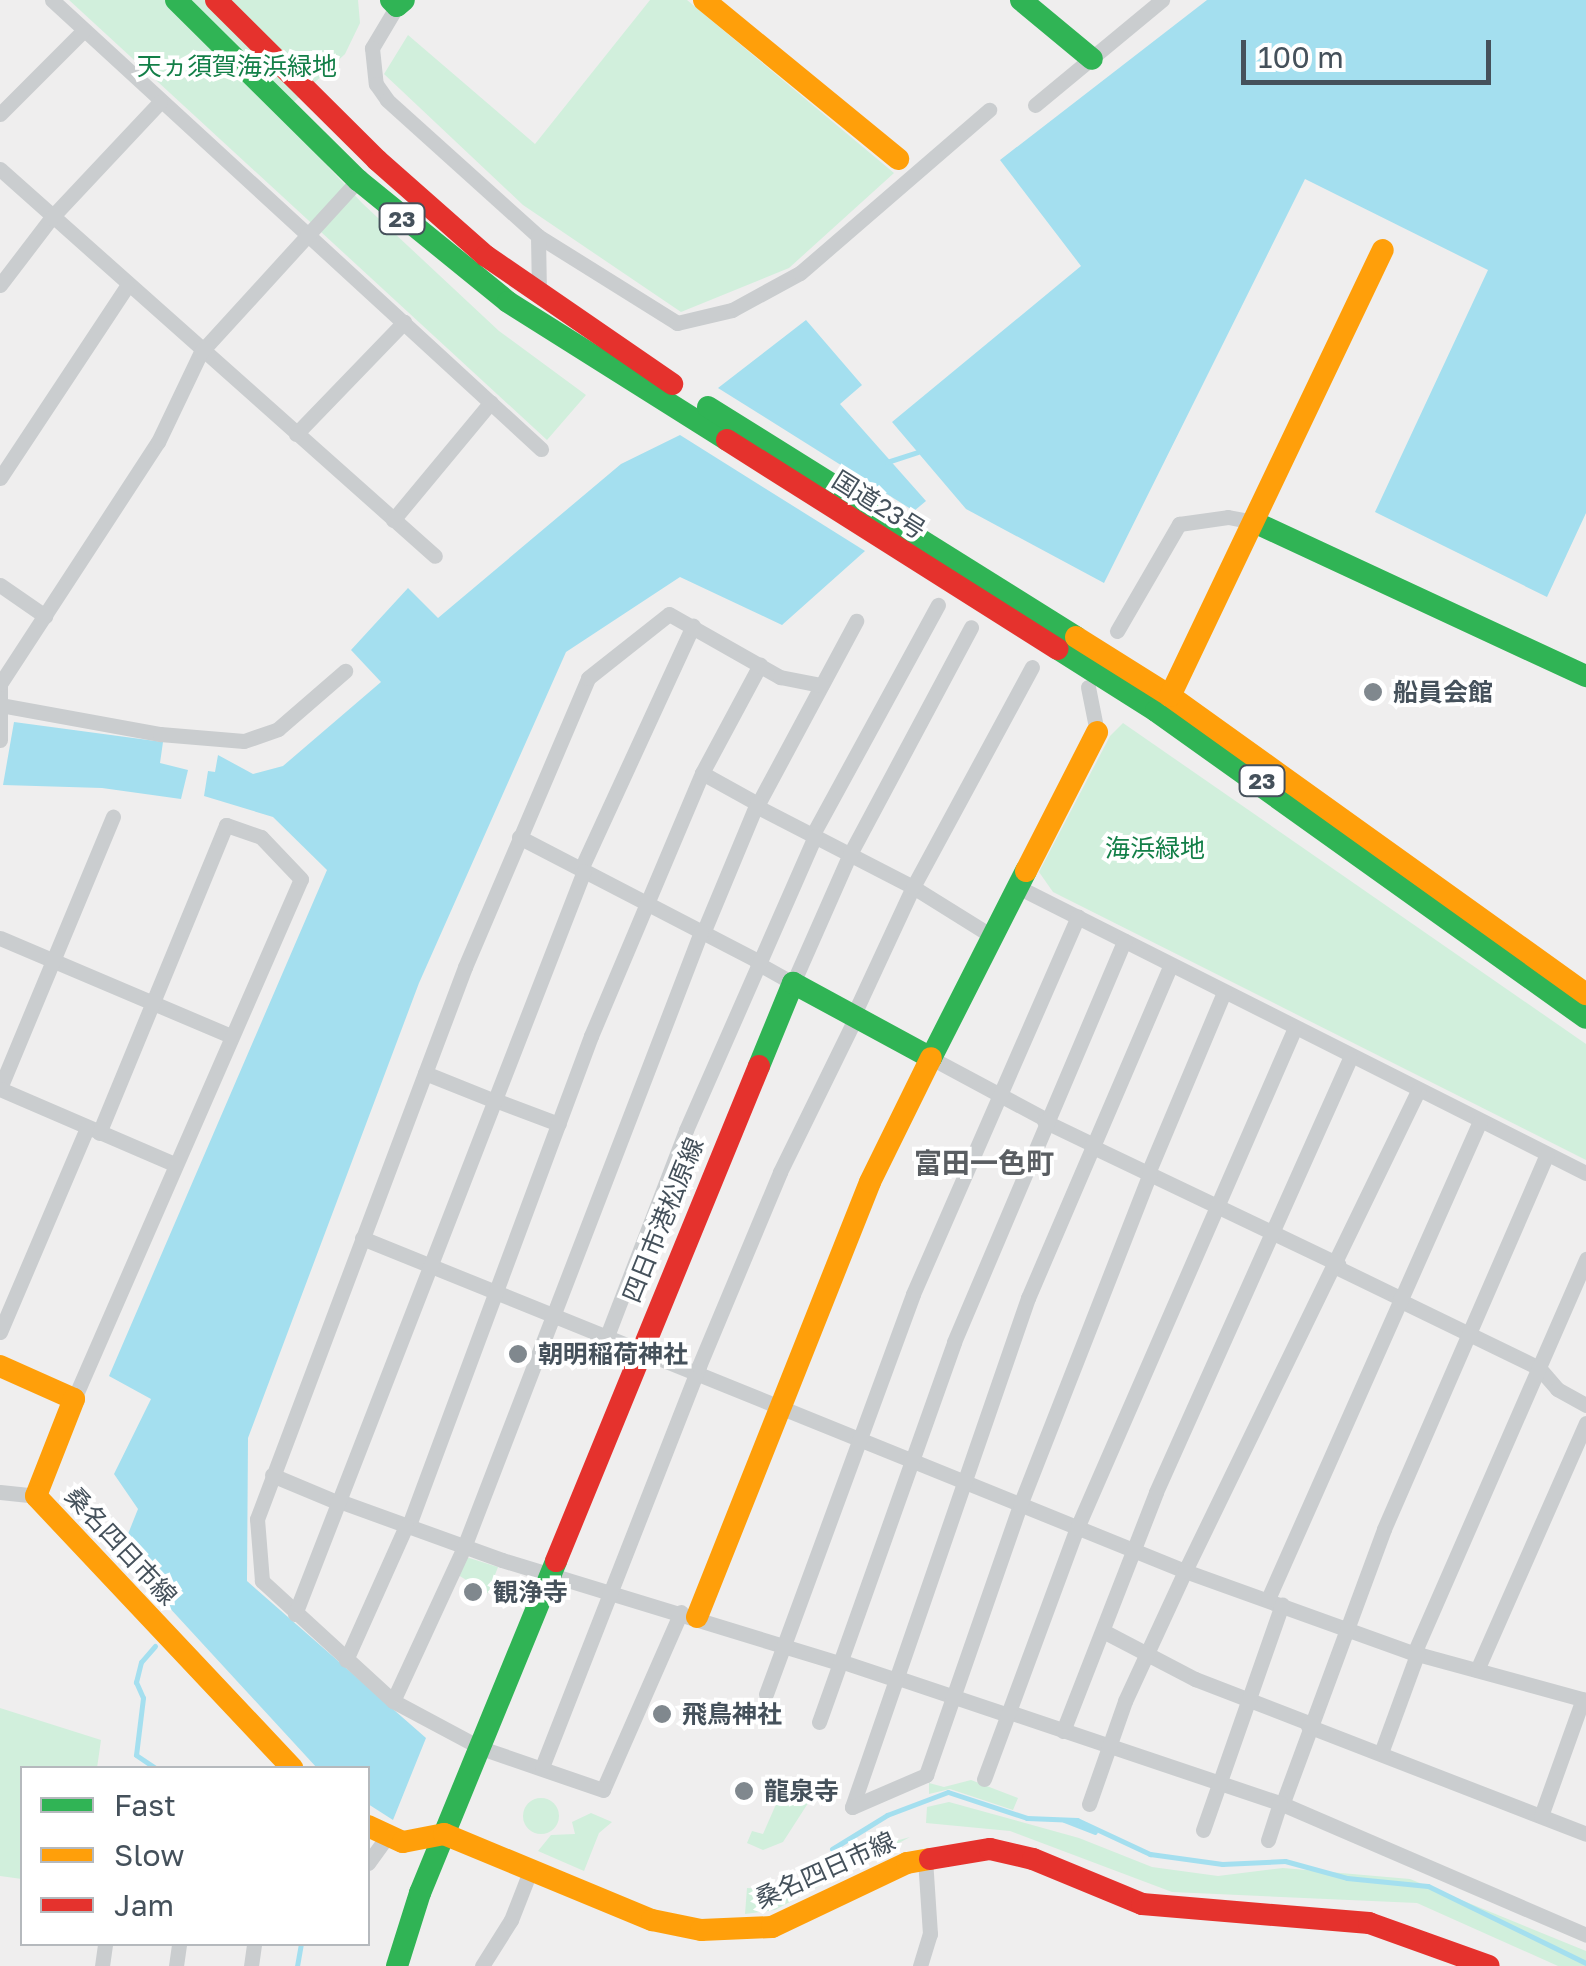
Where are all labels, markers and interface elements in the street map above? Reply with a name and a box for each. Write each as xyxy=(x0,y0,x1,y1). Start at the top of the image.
scale bar xyxy=(1246,20,1496,82)
text: 100 m xyxy=(1258,39,1344,75)
park label: 天ヵ須賀海浜緑地 xyxy=(137,51,337,81)
road number: 23 xyxy=(377,202,427,236)
street label: 国道23号 xyxy=(827,465,931,545)
place label: 船員会館 xyxy=(1393,677,1493,707)
marker: 船員会館 xyxy=(1362,681,1384,703)
road number: 23 xyxy=(1237,764,1287,798)
park label: 海浜緑地 xyxy=(1105,833,1205,863)
street label: 四日市港松原線 xyxy=(616,1133,710,1307)
district label: 富田一色町 xyxy=(914,1146,1054,1180)
place label: 朝明稲荷神社 xyxy=(538,1339,688,1369)
marker: 朝明稲荷神社 xyxy=(507,1343,529,1365)
street label: 桑名四日市線 xyxy=(59,1481,183,1611)
place label: 観浄寺 xyxy=(493,1577,568,1607)
marker: 観浄寺 xyxy=(462,1581,484,1603)
place label: 飛鳥神社 xyxy=(682,1699,782,1729)
marker: 飛鳥神社 xyxy=(651,1703,673,1725)
legend xyxy=(20,1766,370,1946)
place label: 龍泉寺 xyxy=(764,1776,839,1806)
marker: 龍泉寺 xyxy=(733,1780,755,1802)
text: Fast xyxy=(114,1787,176,1823)
street label: 桑名四日市線 xyxy=(750,1826,900,1914)
text: Slow xyxy=(114,1837,185,1873)
text: Jam xyxy=(114,1887,174,1923)

